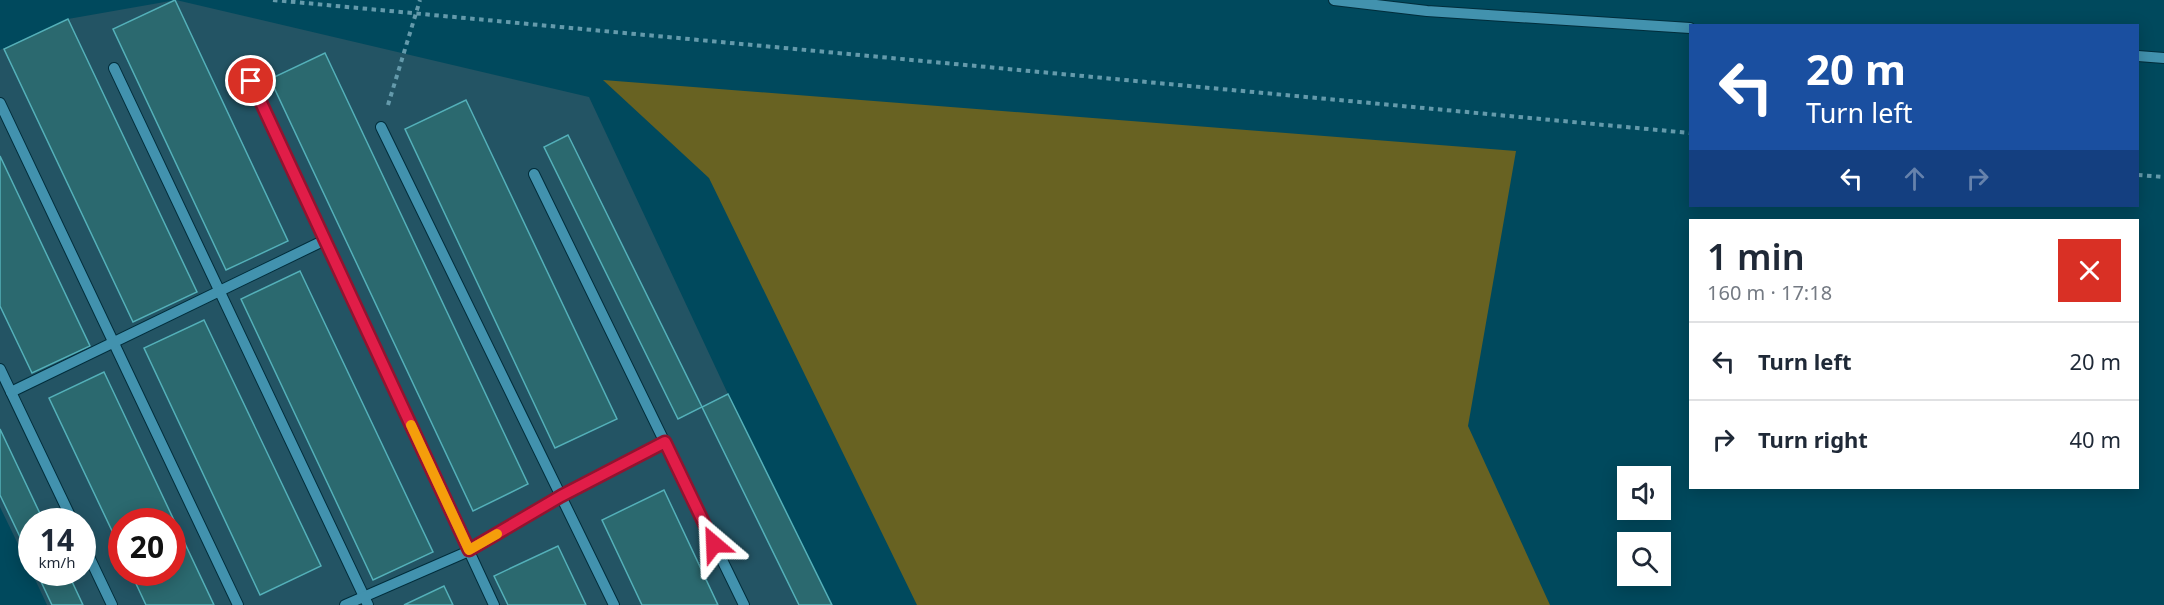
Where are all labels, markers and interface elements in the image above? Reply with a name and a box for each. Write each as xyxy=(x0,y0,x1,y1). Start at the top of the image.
text: 20 m xyxy=(1806,40,1906,97)
icon: left xyxy=(1707,48,1785,126)
pin xyxy=(225,55,276,106)
icon: arrive xyxy=(234,64,267,97)
text: Turn left xyxy=(1806,94,1912,131)
icon: left xyxy=(1835,162,1868,195)
icon: ahead xyxy=(1898,162,1931,195)
icon: right xyxy=(1961,162,1994,195)
text: 1 min xyxy=(1707,232,1805,281)
button: close xyxy=(2058,239,2121,302)
text: 160 m · 17:18 xyxy=(1707,279,1832,306)
icon: left xyxy=(1707,345,1740,378)
text: Turn left xyxy=(1758,346,1852,376)
text: 20 m xyxy=(2070,346,2121,376)
icon: right xyxy=(1707,423,1740,456)
text: Turn right xyxy=(1758,424,1868,454)
text: 40 m xyxy=(2070,424,2121,454)
map controls xyxy=(1617,466,1671,586)
button: sound xyxy=(1617,466,1671,520)
speed limit sign: 20 xyxy=(108,508,186,586)
position arrow xyxy=(682,512,746,576)
text: 14 xyxy=(40,519,74,560)
button: search xyxy=(1617,532,1671,586)
text: km/h xyxy=(39,552,75,572)

